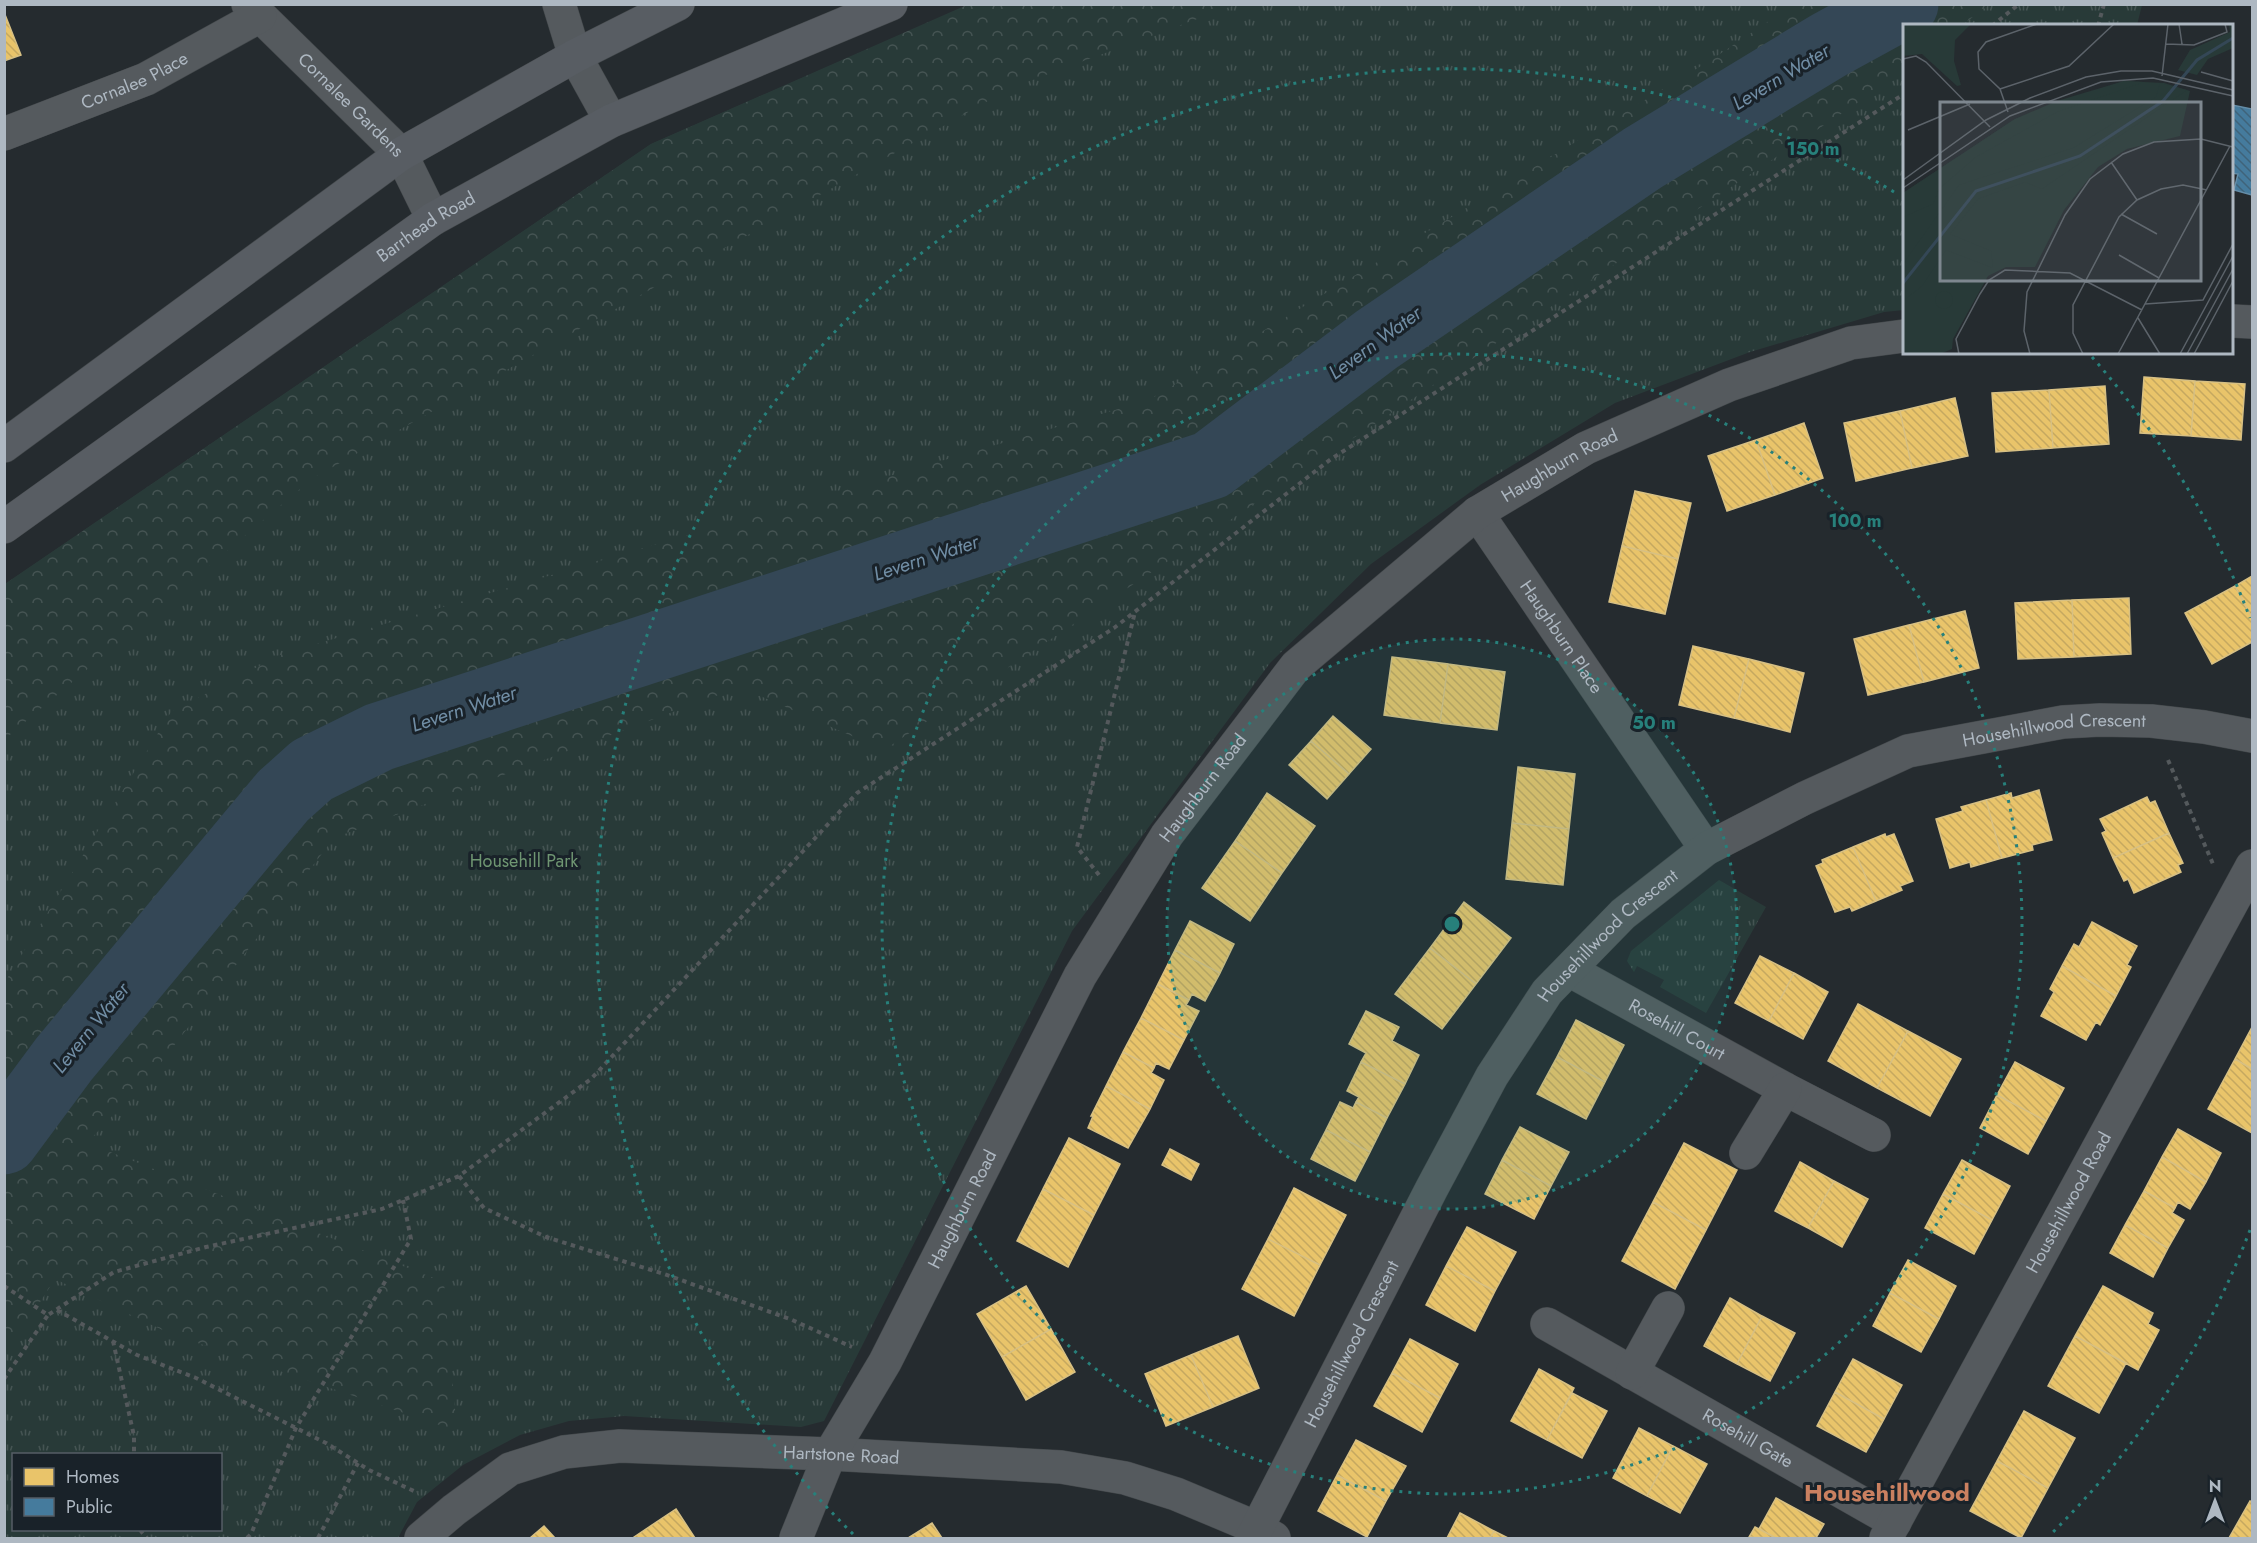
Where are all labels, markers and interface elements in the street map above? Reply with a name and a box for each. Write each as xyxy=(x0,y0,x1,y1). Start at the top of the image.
inset map xyxy=(1903,24,2233,354)
water label: Levern Water xyxy=(1727,36,1836,118)
street label: Cornalee Place xyxy=(77,45,193,116)
street label: Cornalee Gardens xyxy=(292,47,410,163)
text: 150 m xyxy=(1787,136,1839,162)
street label: Barrhead Road xyxy=(371,185,480,268)
water label: Levern Water xyxy=(1322,298,1429,387)
street label: Haughburn Road xyxy=(1496,423,1622,509)
text: 100 m xyxy=(1828,508,1882,534)
water label: Levern Water xyxy=(870,527,984,589)
street label: Haughburn Place xyxy=(1514,575,1609,699)
water label: Levern Water xyxy=(408,678,522,740)
street label: Househillwood Crescent xyxy=(1960,707,2147,754)
text: 50 m xyxy=(1632,710,1676,736)
street label: Haughburn Road xyxy=(1153,728,1253,848)
park label: Househill Park xyxy=(470,848,578,874)
street label: Househillwood Crescent xyxy=(1531,862,1684,1007)
centre of rings xyxy=(1442,914,1462,934)
water label: Levern Water xyxy=(45,975,137,1080)
street label: Rosehill Court xyxy=(1624,992,1730,1067)
street label: Househillwood Road xyxy=(2020,1127,2118,1278)
street label: Haughburn Road xyxy=(921,1145,1003,1273)
street label: Househillwood Crescent xyxy=(1298,1255,1406,1432)
street label: Rosehill Gate xyxy=(1698,1402,1798,1474)
street label: Hartstone Road xyxy=(783,1439,900,1471)
legend xyxy=(12,1453,222,1531)
text: Homes xyxy=(66,1464,119,1490)
north arrow xyxy=(2185,1471,2245,1531)
district label: Househillwood xyxy=(1804,1475,1970,1510)
text: N xyxy=(2209,1475,2221,1498)
text: Public xyxy=(66,1494,113,1520)

